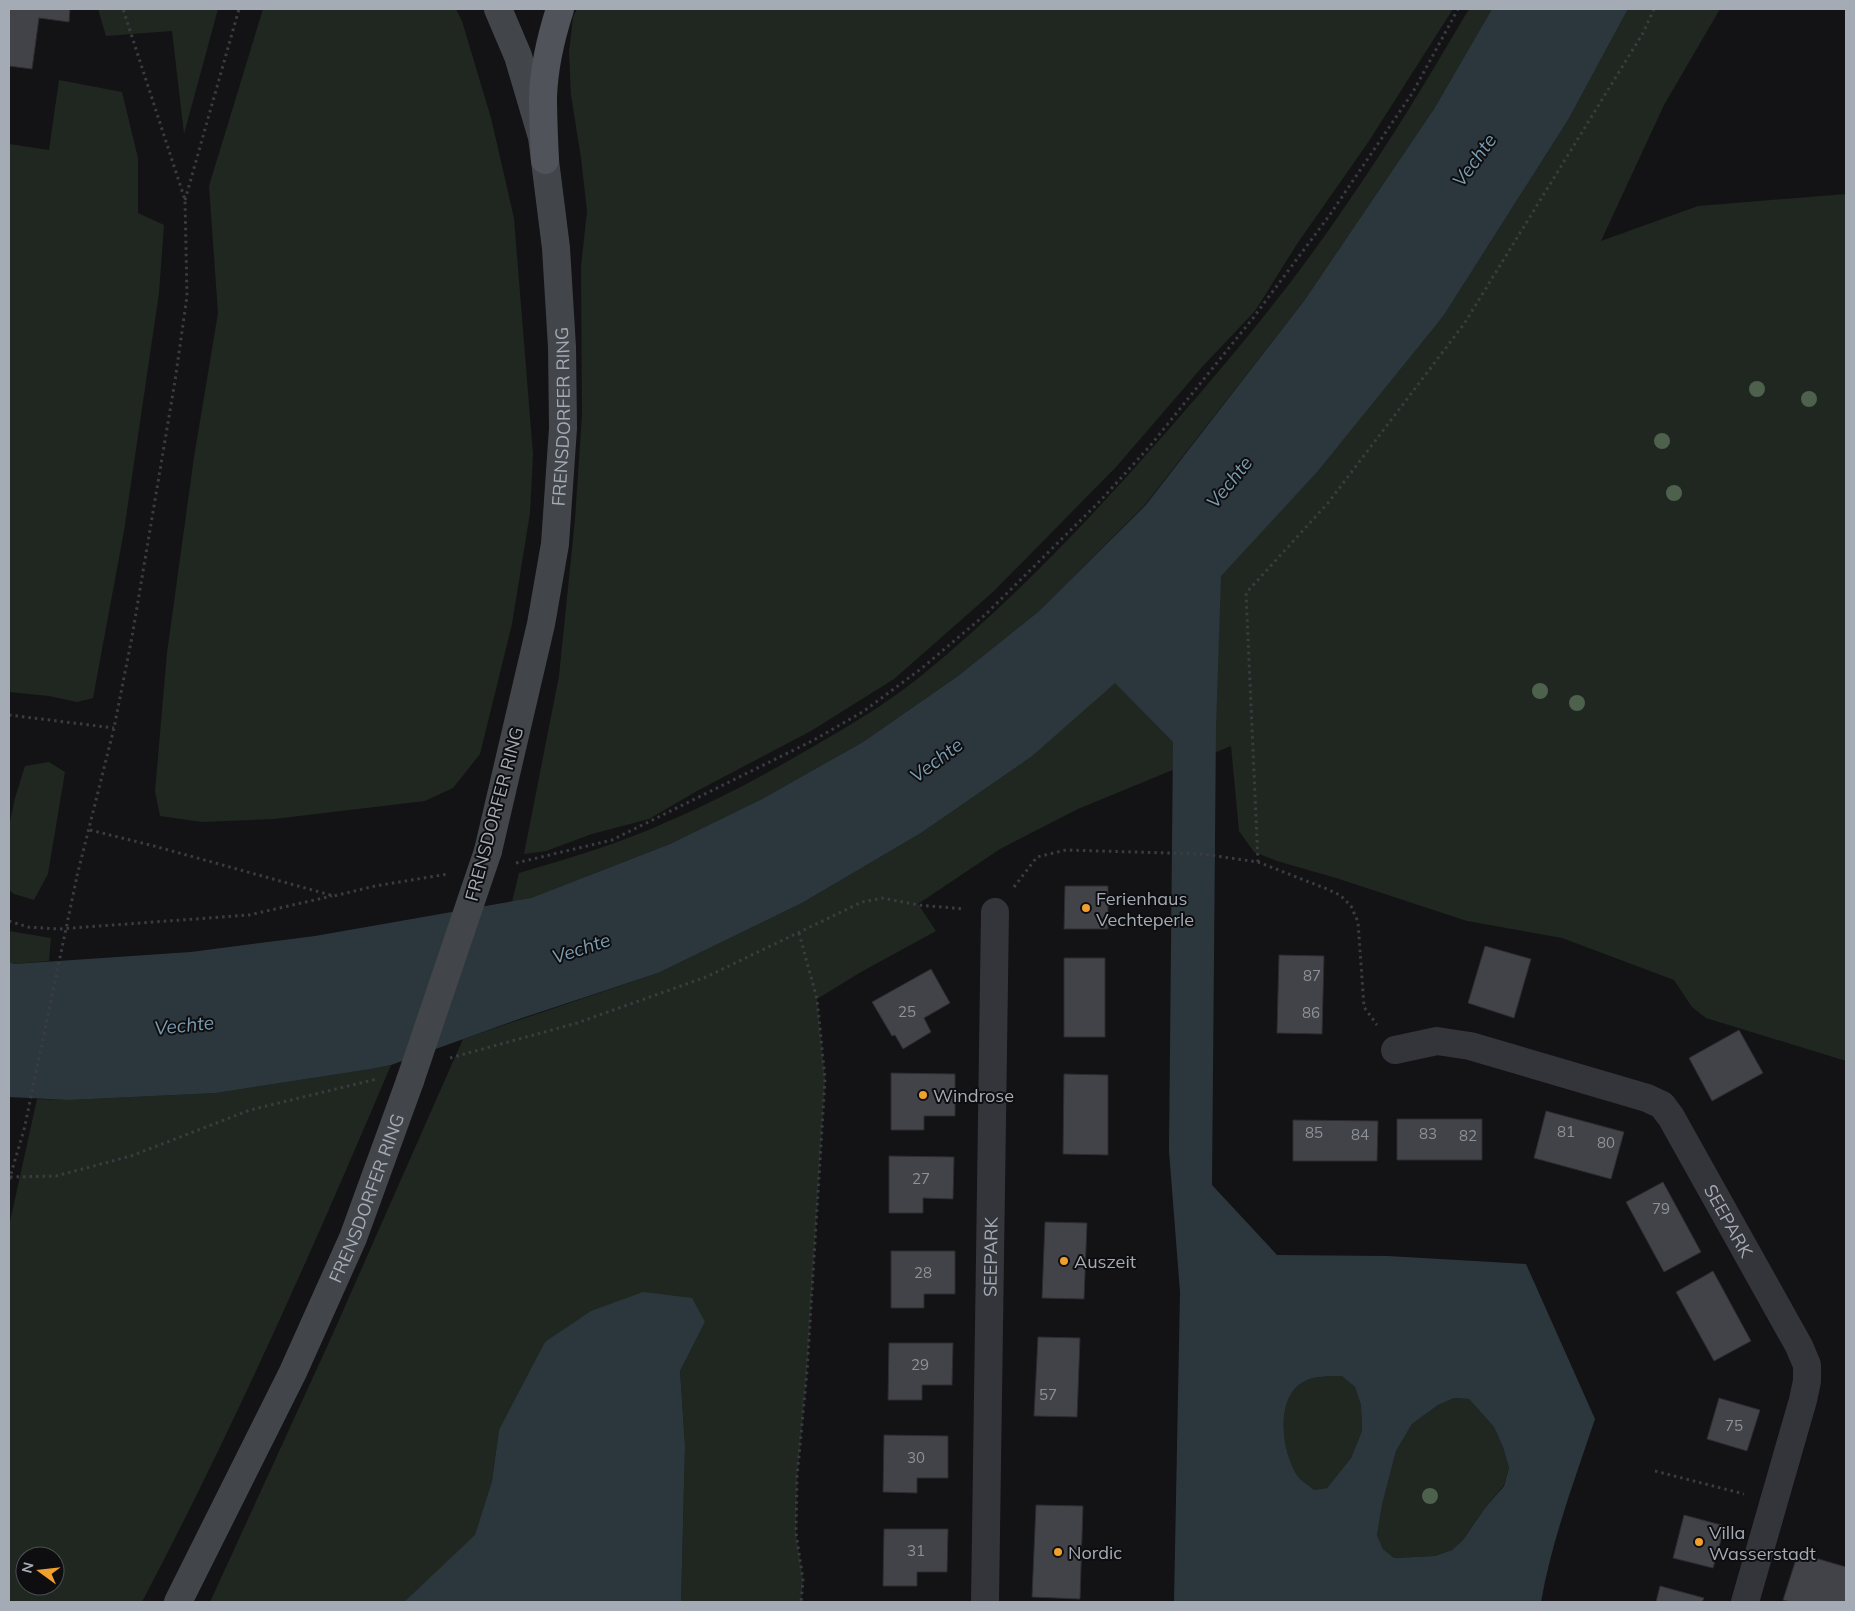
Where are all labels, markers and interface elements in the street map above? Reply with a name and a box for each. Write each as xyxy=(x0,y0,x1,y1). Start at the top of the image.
water label: Vechte xyxy=(1447,129,1501,191)
street label: FRENSDORFER RING xyxy=(546,326,575,507)
water label: Vechte xyxy=(1201,451,1257,513)
street label: FRENSDORFER RING xyxy=(460,724,528,904)
water label: Vechte xyxy=(905,732,967,788)
place label: Ferienhaus Vechteperle xyxy=(1096,887,1194,931)
marker: Ferienhaus Vechteperle xyxy=(1080,902,1092,914)
water label: Vechte xyxy=(549,927,613,969)
house number: 87 xyxy=(1303,966,1321,985)
house number: 25 xyxy=(898,1002,916,1021)
house number: 86 xyxy=(1302,1003,1320,1022)
water label: Vechte xyxy=(153,1010,215,1040)
place label: Windrose xyxy=(933,1084,1014,1107)
marker: Windrose xyxy=(917,1089,929,1101)
street label: FRENSDORFER RING xyxy=(323,1110,409,1286)
house number: 81 xyxy=(1557,1122,1575,1141)
house number: 85 xyxy=(1305,1123,1323,1142)
house number: 83 xyxy=(1419,1124,1437,1143)
house number: 84 xyxy=(1351,1125,1369,1144)
house number: 82 xyxy=(1459,1126,1477,1145)
house number: 80 xyxy=(1597,1133,1615,1152)
house number: 27 xyxy=(912,1169,930,1188)
street label: SEEPARK xyxy=(1699,1180,1759,1262)
house number: 79 xyxy=(1652,1199,1670,1218)
street label: SEEPARK xyxy=(978,1216,1002,1297)
place label: Auszeit xyxy=(1074,1250,1136,1273)
marker: Auszeit xyxy=(1058,1255,1070,1267)
house number: 28 xyxy=(914,1263,932,1282)
house number: 29 xyxy=(911,1355,929,1374)
house number: 57 xyxy=(1039,1385,1057,1404)
house number: 75 xyxy=(1725,1416,1743,1435)
house number: 30 xyxy=(907,1448,925,1467)
place label: Villa Wasserstadt xyxy=(1709,1521,1816,1565)
marker: Villa Wasserstadt xyxy=(1693,1536,1705,1548)
house number: 31 xyxy=(907,1541,925,1560)
place label: Nordic xyxy=(1068,1541,1122,1564)
north arrow xyxy=(15,1546,65,1596)
marker: Nordic xyxy=(1052,1546,1064,1558)
text: N xyxy=(17,1560,38,1575)

